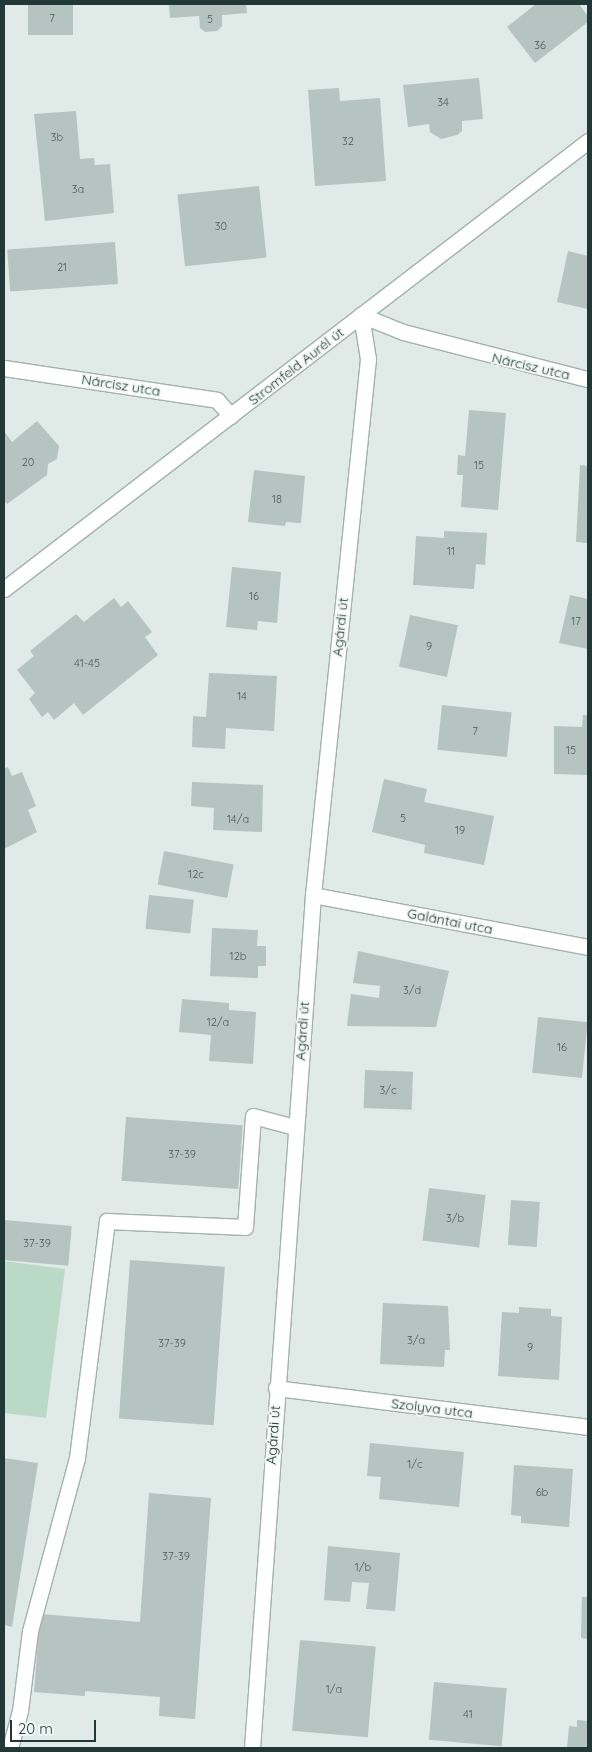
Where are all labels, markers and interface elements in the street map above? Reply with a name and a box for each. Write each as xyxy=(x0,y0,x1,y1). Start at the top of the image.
house number: 7 xyxy=(49,11,55,25)
house number: 5 xyxy=(207,12,213,26)
house number: 36 xyxy=(534,38,546,52)
house number: 34 xyxy=(437,95,449,109)
house number: 3b xyxy=(51,130,63,144)
house number: 32 xyxy=(342,134,354,148)
house number: 3a xyxy=(72,182,84,196)
house number: 30 xyxy=(215,219,227,233)
house number: 21 xyxy=(57,260,67,274)
street label: Stromfeld Aurél út xyxy=(245,324,347,408)
street label: Nárcisz utca xyxy=(490,349,572,383)
street label: Nárcisz utca xyxy=(80,370,162,400)
house number: 20 xyxy=(22,455,34,469)
house number: 15 xyxy=(474,458,484,472)
house number: 18 xyxy=(272,492,282,506)
house number: 11 xyxy=(447,544,455,558)
house number: 16 xyxy=(249,589,259,603)
street label: Agárdi út xyxy=(329,597,351,657)
house number: 17 xyxy=(571,614,581,628)
house number: 9 xyxy=(426,639,432,653)
house number: 41-45 xyxy=(74,656,100,670)
house number: 14 xyxy=(237,689,247,703)
house number: 7 xyxy=(472,724,478,738)
house number: 15 xyxy=(566,743,576,757)
house number: 5 xyxy=(400,811,406,825)
house number: 14/a xyxy=(227,812,249,826)
house number: 19 xyxy=(455,823,465,837)
house number: 12c xyxy=(188,867,204,881)
street label: Galántai utca xyxy=(406,904,494,938)
house number: 12b xyxy=(230,949,246,963)
house number: 3/d xyxy=(403,983,421,997)
street label: Agárdi út xyxy=(292,1001,312,1061)
house number: 12/a xyxy=(207,1015,229,1029)
house number: 16 xyxy=(557,1040,567,1054)
house number: 3/c xyxy=(379,1083,397,1097)
house number: 37-39 xyxy=(168,1147,196,1161)
house number: 3/b xyxy=(446,1211,464,1225)
house number: 37-39 xyxy=(23,1236,51,1250)
house number: 3/a xyxy=(407,1333,425,1347)
house number: 37-39 xyxy=(158,1336,186,1350)
house number: 9 xyxy=(527,1340,533,1354)
street label: Szolyva utca xyxy=(390,1395,474,1421)
street label: Agárdi út xyxy=(263,1405,283,1465)
house number: 1/c xyxy=(407,1457,423,1471)
house number: 6b xyxy=(536,1485,548,1499)
house number: 37-39 xyxy=(162,1549,190,1563)
house number: 1/b xyxy=(355,1560,371,1574)
house number: 1/a xyxy=(326,1682,342,1696)
house number: 41 xyxy=(463,1707,473,1721)
scale bar xyxy=(12,1710,99,1742)
text: 20 m xyxy=(18,1719,53,1738)

